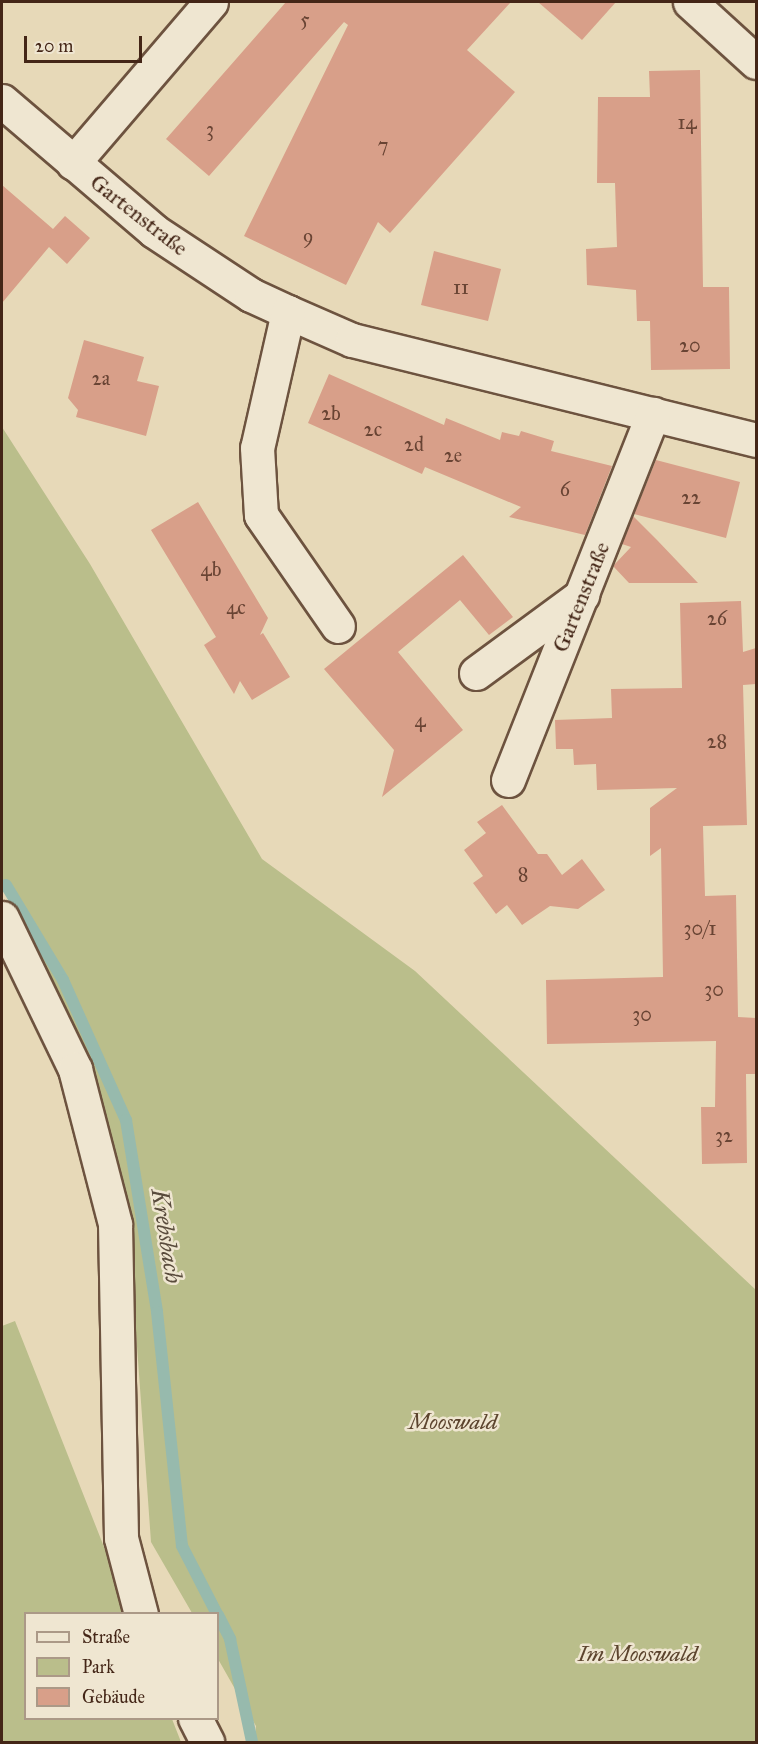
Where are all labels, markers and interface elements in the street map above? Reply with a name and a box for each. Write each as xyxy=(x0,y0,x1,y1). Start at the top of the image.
house number: 5 xyxy=(300,7,310,31)
scale bar xyxy=(27,24,146,62)
text: 20 m xyxy=(35,35,73,57)
house number: 14 xyxy=(677,110,697,134)
house number: 3 xyxy=(206,117,214,141)
house number: 7 xyxy=(378,133,388,157)
street label: Gartenstraße xyxy=(85,169,193,261)
house number: 9 xyxy=(303,224,313,248)
house number: 11 xyxy=(453,275,469,299)
house number: 20 xyxy=(679,333,701,357)
house number: 2a xyxy=(92,366,110,390)
house number: 2b xyxy=(321,401,341,425)
house number: 2c xyxy=(364,417,382,441)
house number: 2d xyxy=(404,432,424,456)
house number: 2e xyxy=(444,443,462,467)
house number: 6 xyxy=(560,477,570,501)
house number: 22 xyxy=(681,485,701,509)
street label: Gartenstraße xyxy=(547,538,615,656)
house number: 4b xyxy=(201,557,221,581)
house number: 4c xyxy=(226,595,246,619)
house number: 26 xyxy=(707,606,727,630)
house number: 4 xyxy=(414,708,426,732)
house number: 28 xyxy=(707,729,727,753)
house number: 8 xyxy=(518,862,528,886)
house number: 30/1 xyxy=(684,916,716,940)
house number: 30 xyxy=(704,977,724,1001)
house number: 30 xyxy=(632,1002,652,1026)
house number: 32 xyxy=(715,1123,733,1147)
water label: Krebsbach xyxy=(144,1187,188,1285)
park label: Mooswald xyxy=(409,1409,497,1435)
legend xyxy=(24,1612,219,1720)
text: Straße xyxy=(82,1626,130,1648)
park label: Im Mooswald xyxy=(578,1641,698,1667)
text: Park xyxy=(82,1656,115,1678)
text: Gebäude xyxy=(82,1686,145,1708)

